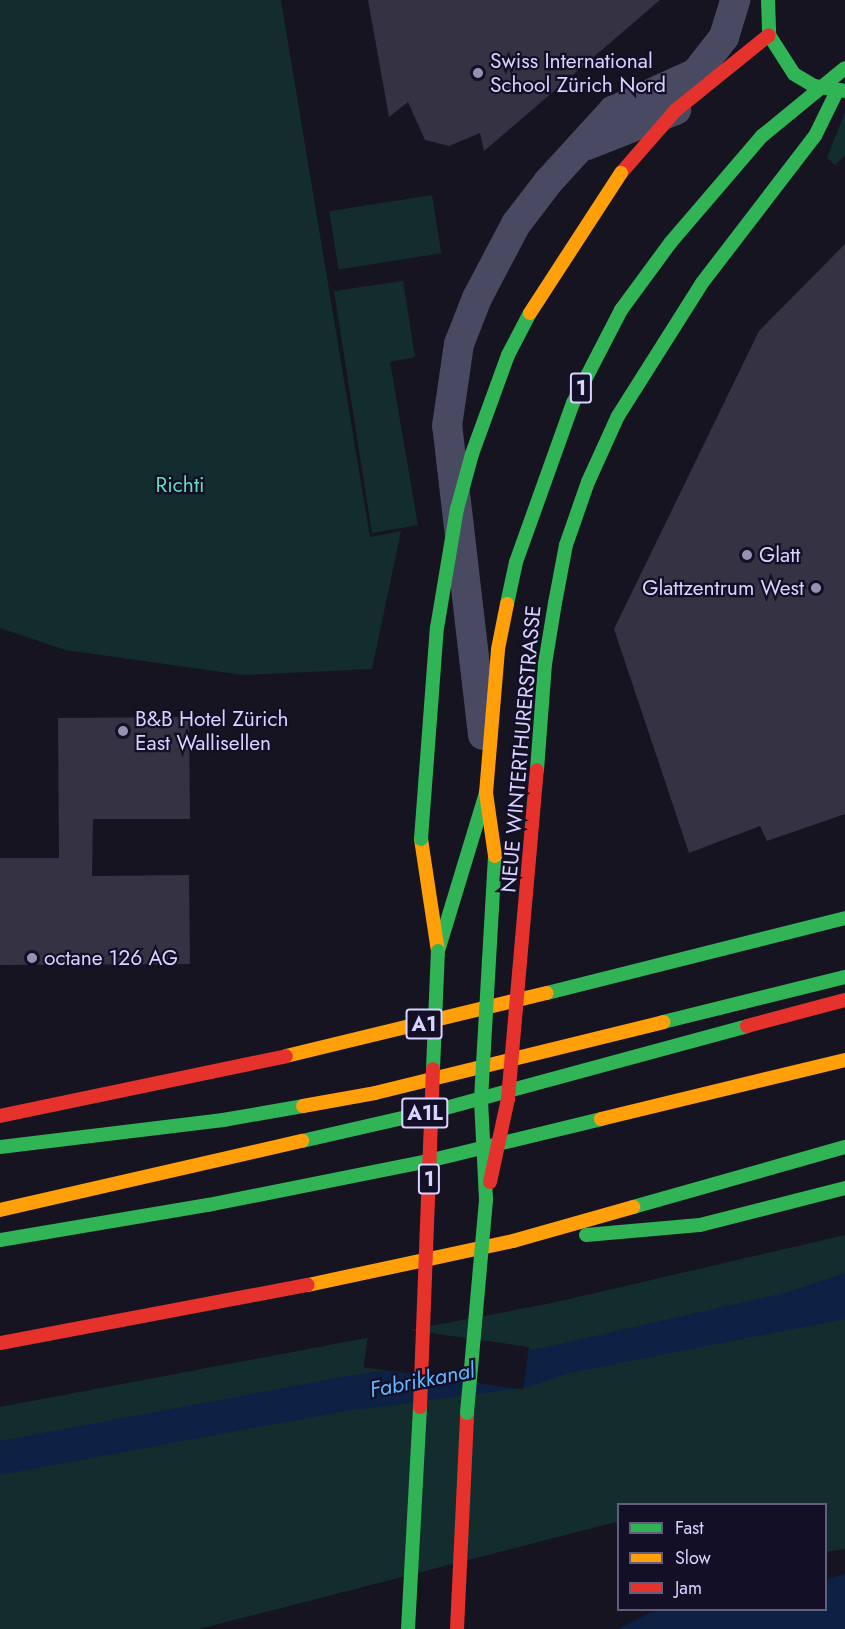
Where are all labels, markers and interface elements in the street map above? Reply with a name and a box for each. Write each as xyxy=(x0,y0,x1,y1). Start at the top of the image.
place label: Swiss International School Zürich Nord xyxy=(490,48,666,98)
marker: Swiss International School Zürich Nord xyxy=(471,66,485,80)
road number: 1 xyxy=(569,371,593,405)
park label: Richti xyxy=(156,472,204,498)
place label: Glatt xyxy=(759,542,800,568)
marker: Glatt xyxy=(740,548,754,562)
place label: Glattzentrum West xyxy=(642,575,804,601)
marker: Glattzentrum West xyxy=(809,581,823,595)
street label: NEUE WINTERTHURERSTRASSE xyxy=(496,604,546,894)
place label: B&B Hotel Zürich East Wallisellen xyxy=(135,706,289,756)
marker: B&B Hotel Zürich East Wallisellen xyxy=(116,724,130,738)
place label: octane 126 AG xyxy=(44,945,178,971)
marker: octane 126 AG xyxy=(25,951,39,965)
road number: A1 xyxy=(404,1007,444,1041)
road number: A1L xyxy=(401,1096,449,1130)
road number: 1 xyxy=(417,1162,441,1196)
water label: Fabrikkanal xyxy=(367,1357,477,1403)
legend xyxy=(617,1503,827,1611)
text: Fast xyxy=(675,1515,704,1541)
text: Slow xyxy=(675,1545,711,1571)
text: Jam xyxy=(675,1575,702,1601)

